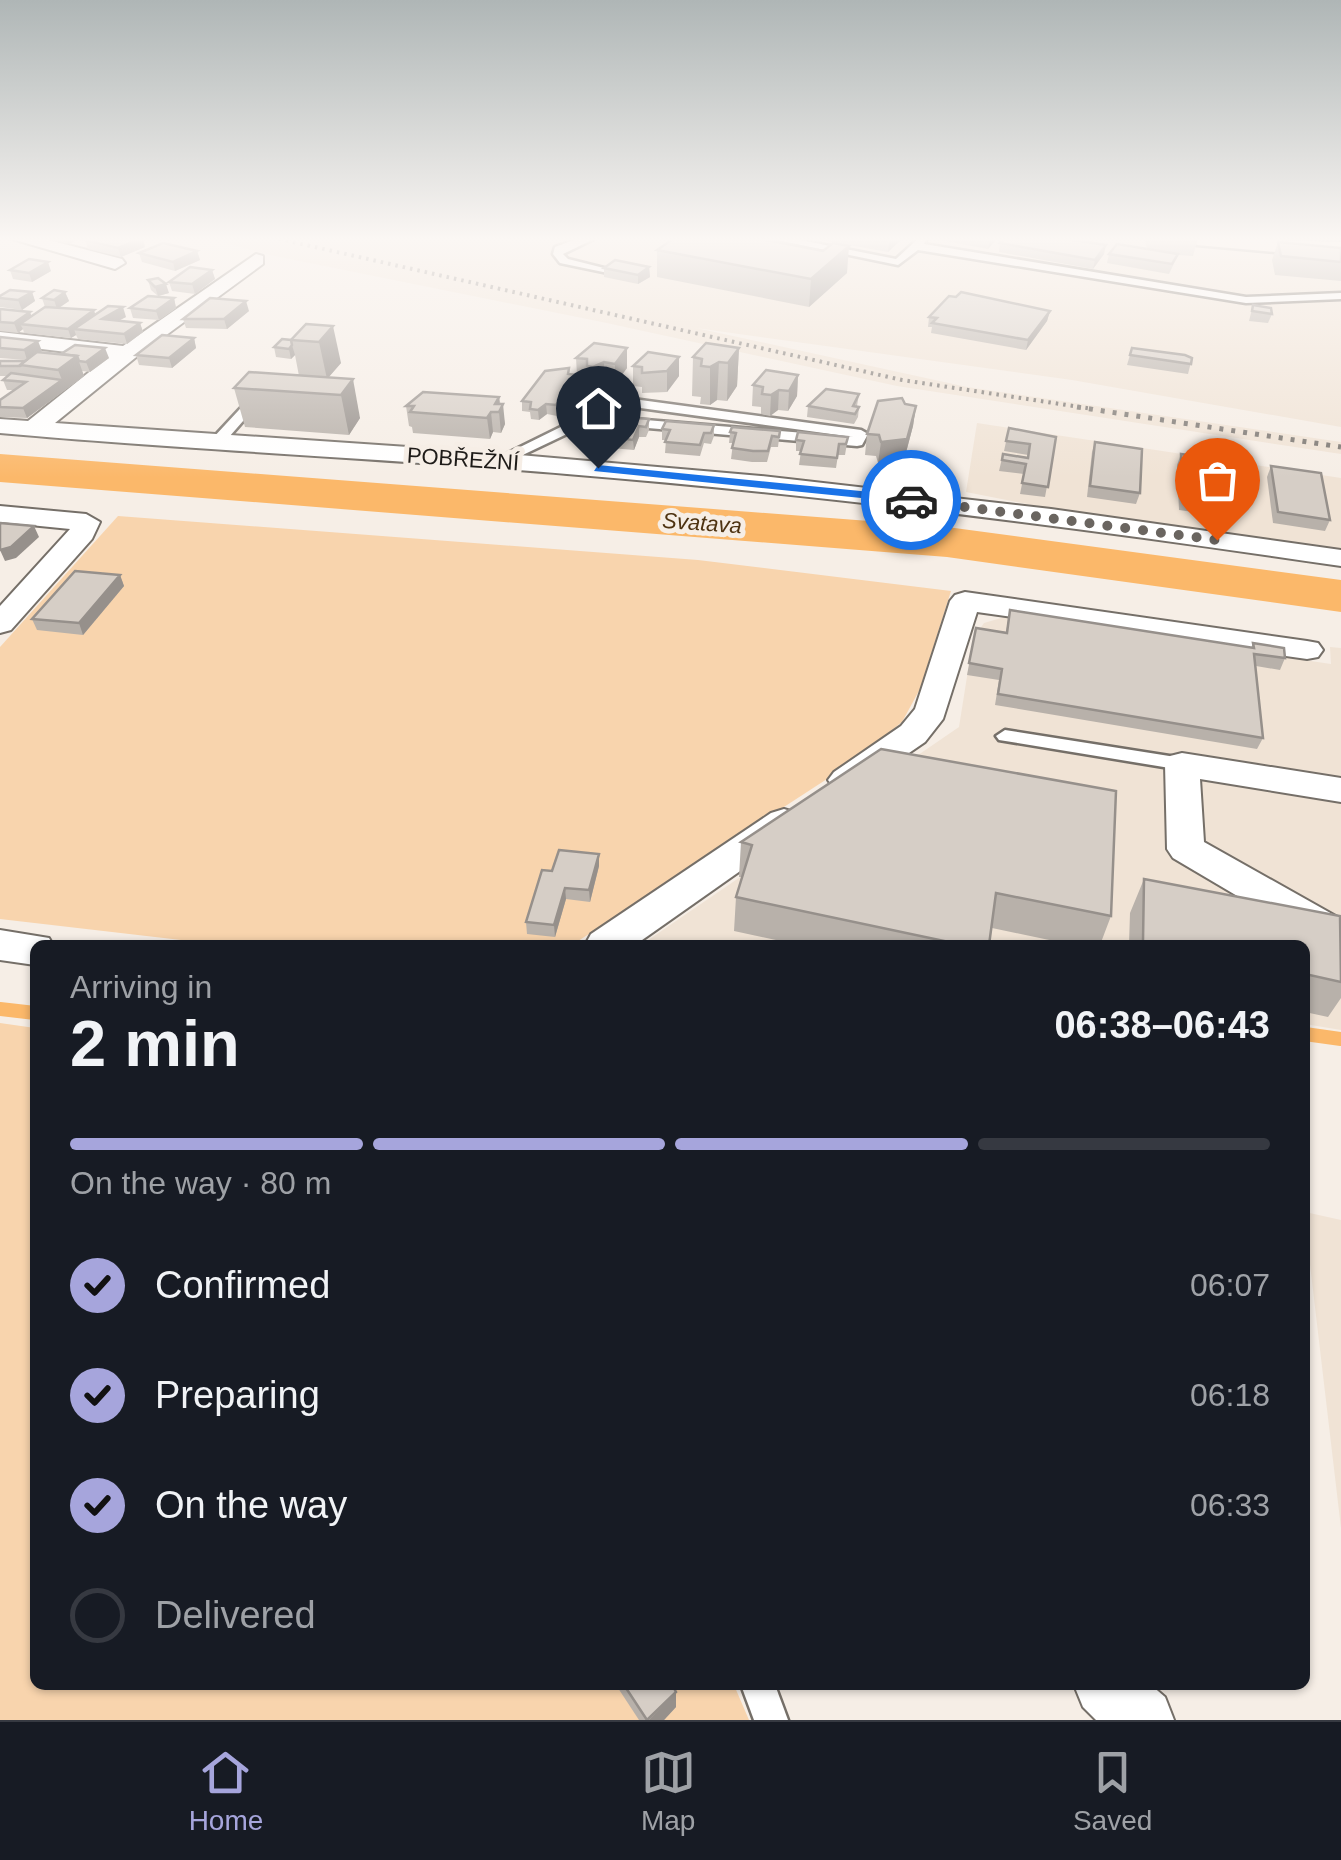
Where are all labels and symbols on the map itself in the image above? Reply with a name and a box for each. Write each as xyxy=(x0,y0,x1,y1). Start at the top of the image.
pin xyxy=(556,366,641,469)
pin xyxy=(1175,438,1260,541)
street label: POBŘEŽNÍ xyxy=(406,443,521,475)
courier xyxy=(861,450,961,550)
water label: Svatava xyxy=(661,508,743,538)

